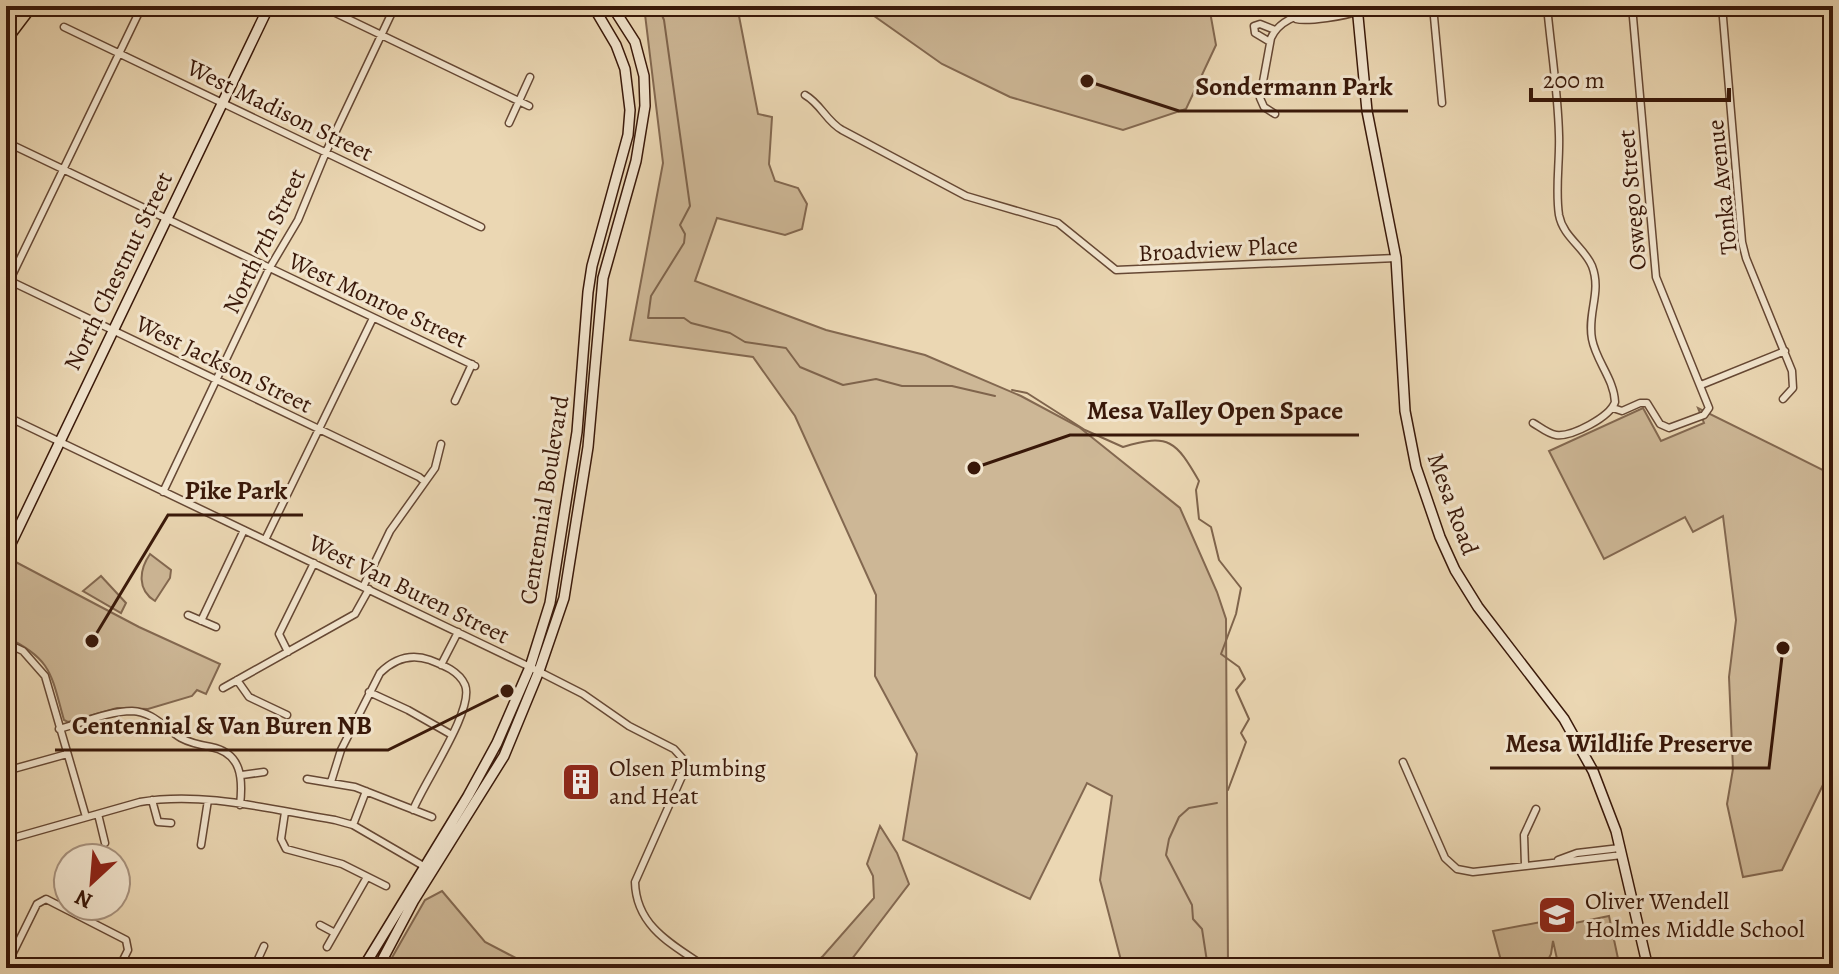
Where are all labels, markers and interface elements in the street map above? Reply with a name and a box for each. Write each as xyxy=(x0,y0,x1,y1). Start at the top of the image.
street label: West Madison Street xyxy=(181,51,378,169)
scale bar xyxy=(1531,52,1729,102)
callout: Sondermann Park xyxy=(1179,61,1408,111)
text: 200 m xyxy=(1543,64,1605,96)
text: Sondermann Park xyxy=(1195,69,1393,104)
street label: Tonka Avenue xyxy=(1699,118,1745,256)
street label: Oswego Street xyxy=(1610,128,1654,272)
street label: North 7th Street xyxy=(215,163,313,319)
street label: North Chestnut Street xyxy=(56,166,180,376)
street label: Broadview Place xyxy=(1137,229,1299,269)
street label: West Monroe Street xyxy=(282,244,473,356)
street label: West Jackson Street xyxy=(130,307,318,421)
callout: Mesa Valley Open Space xyxy=(1070,385,1359,435)
street label: Centennial Boulevard xyxy=(512,393,576,607)
text: Mesa Valley Open Space xyxy=(1087,393,1343,428)
street label: Mesa Road xyxy=(1420,449,1486,559)
callout: Pike Park xyxy=(168,465,303,515)
text: Pike Park xyxy=(185,473,288,508)
street label: West Van Buren Street xyxy=(302,526,515,651)
callout: Centennial & Van Buren NB xyxy=(55,700,388,750)
text: Centennial & Van Buren NB xyxy=(72,708,372,743)
callout: Mesa Wildlife Preserve xyxy=(1490,718,1769,768)
text: Mesa Wildlife Preserve xyxy=(1505,726,1753,761)
place label: Olsen Plumbing and Heat xyxy=(609,752,766,812)
building icon: Olsen Plumbing and Heat xyxy=(560,761,602,803)
north arrow xyxy=(52,842,132,922)
text: N xyxy=(70,882,97,916)
place label: Oliver Wendell Holmes Middle School xyxy=(1585,885,1805,945)
school or university icon: Oliver Wendell Holmes Middle School xyxy=(1536,894,1578,936)

